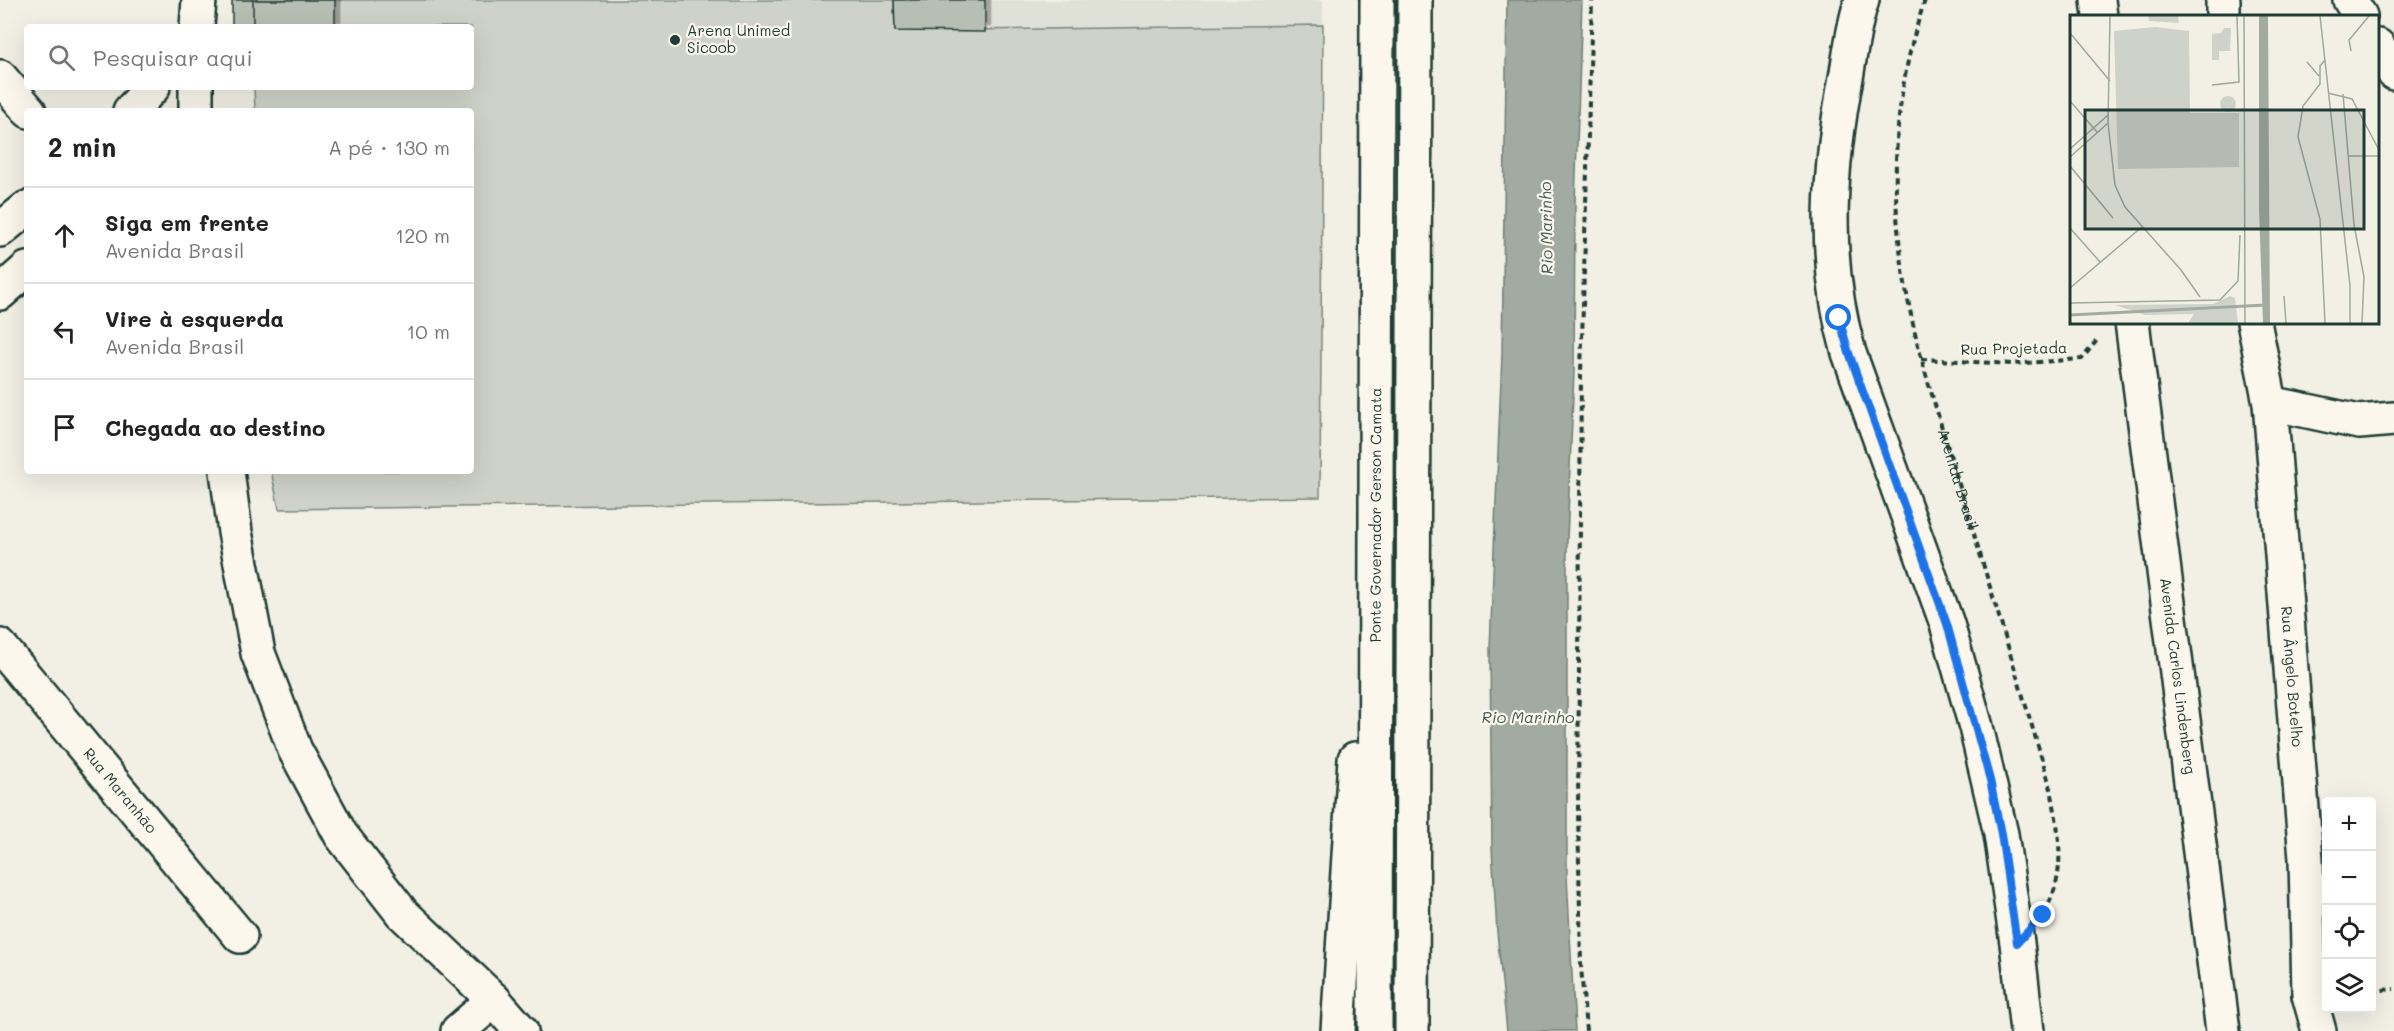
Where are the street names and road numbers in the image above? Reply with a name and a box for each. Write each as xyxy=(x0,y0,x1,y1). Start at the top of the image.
street label: Rua Projetada xyxy=(1960,337,2067,359)
street label: Ponte Governador Gerson Camata xyxy=(1365,387,1385,643)
street label: Avenida Brasil xyxy=(1934,426,1983,532)
street label: Avenida Carlos Lindenberg xyxy=(2156,576,2201,776)
street label: Rua Ângelo Botelho xyxy=(2277,605,2308,748)
street label: Rua Maranhão xyxy=(79,743,162,837)

